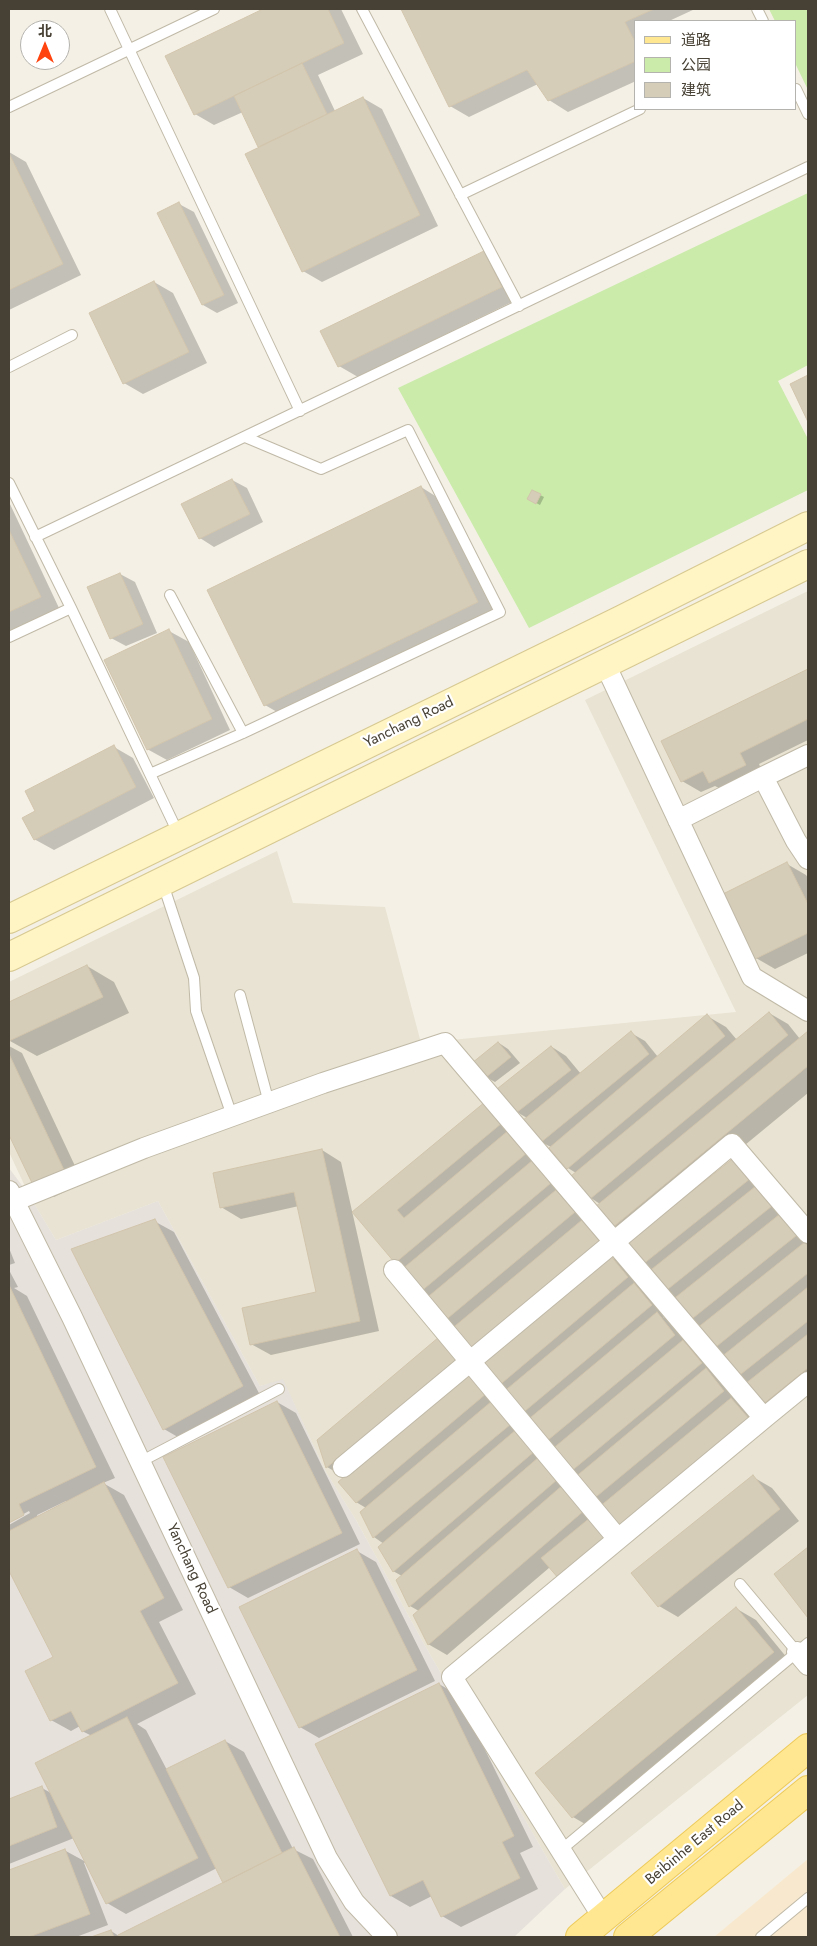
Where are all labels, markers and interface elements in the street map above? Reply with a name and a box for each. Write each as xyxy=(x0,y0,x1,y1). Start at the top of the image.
north arrow xyxy=(20,20,70,70)
legend xyxy=(634,20,797,110)
text: 北 xyxy=(38,21,52,41)
text: 道路 xyxy=(681,29,711,51)
text: 公园 xyxy=(681,54,711,76)
text: 建筑 xyxy=(681,79,711,101)
street label: Yanchang Road xyxy=(361,694,457,752)
street label: Yanchang Road xyxy=(162,1521,220,1617)
street label: Beibinhe East Road xyxy=(642,1797,748,1889)

